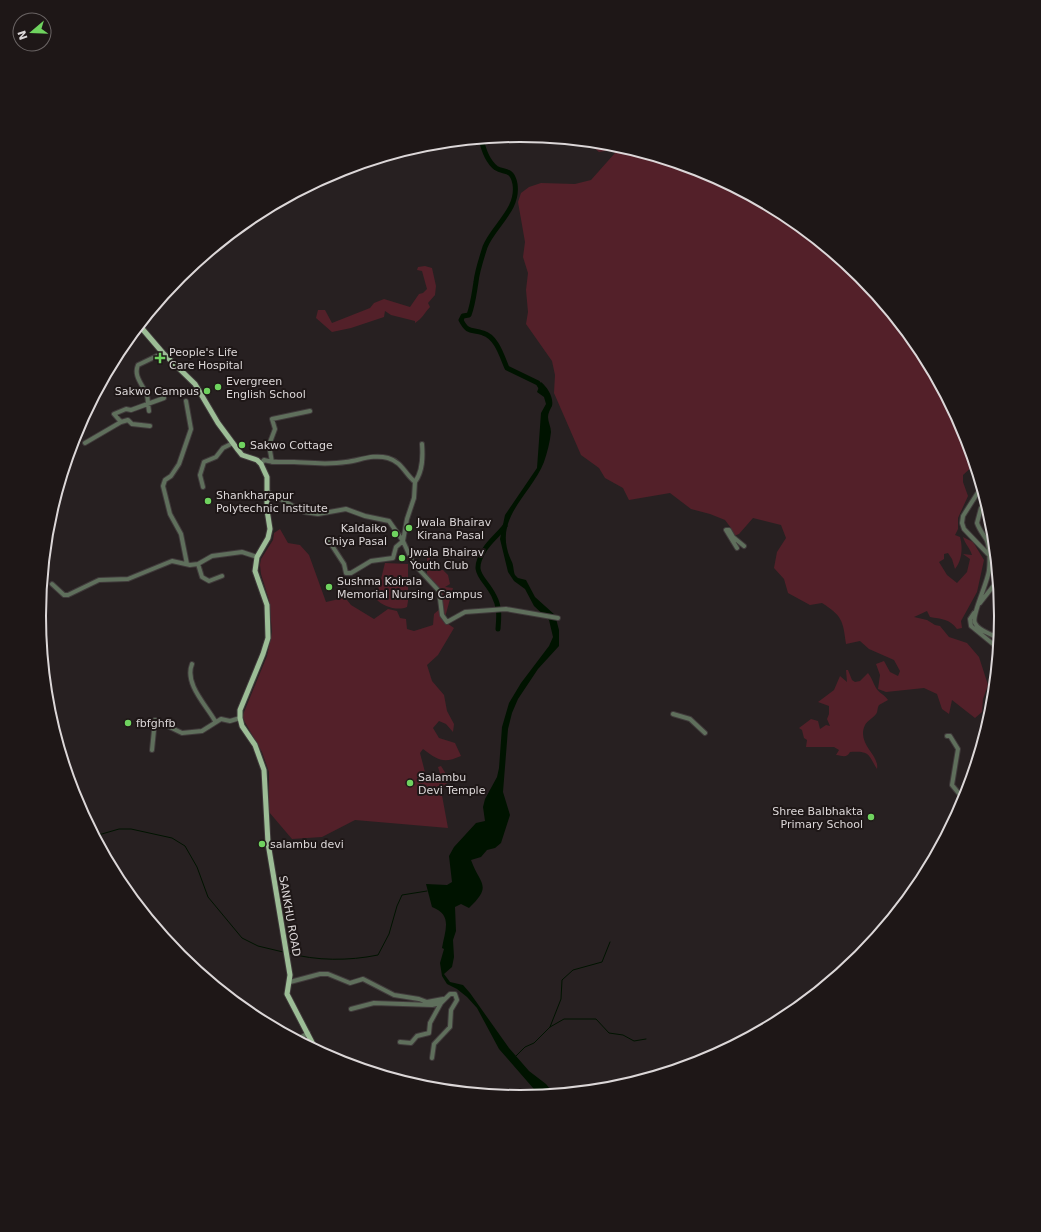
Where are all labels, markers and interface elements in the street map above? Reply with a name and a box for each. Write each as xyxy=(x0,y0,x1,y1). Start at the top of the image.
north arrow xyxy=(12,12,52,52)
text: N xyxy=(15,29,31,42)
place label: People's Life Care Hospital xyxy=(169,346,243,372)
marker: People's Life Care Hospital xyxy=(154,352,166,364)
place label: Evergreen English School xyxy=(226,375,306,401)
marker: Evergreen English School xyxy=(213,382,223,392)
place label: Sakwo Campus xyxy=(115,385,199,398)
marker: Sakwo Campus xyxy=(202,386,212,396)
place label: Sakwo Cottage xyxy=(250,439,333,452)
marker: Sakwo Cottage xyxy=(237,440,247,450)
place label: Shankharapur Polytechnic Institute xyxy=(216,489,328,515)
marker: Shankharapur Polytechnic Institute xyxy=(203,496,213,506)
place label: Jwala Bhairav Kirana Pasal xyxy=(416,516,492,542)
place label: Kaldaiko Chiya Pasal xyxy=(324,522,387,548)
marker: Jwala Bhairav Kirana Pasal xyxy=(404,523,414,533)
marker: Kaldaiko Chiya Pasal xyxy=(390,529,400,539)
place label: Jwala Bhairav Youth Club xyxy=(409,546,485,572)
marker: Jwala Bhairav Youth Club xyxy=(397,553,407,563)
place label: Sushma Koirala Memorial Nursing Campus xyxy=(337,575,483,601)
marker: Sushma Koirala Memorial Nursing Campus xyxy=(324,582,334,592)
place label: fbfghfb xyxy=(136,717,176,730)
marker: fbfghfb xyxy=(123,718,133,728)
place label: Salambu Devi Temple xyxy=(418,771,486,797)
marker: Salambu Devi Temple xyxy=(405,778,415,788)
place label: Shree Balbhakta Primary School xyxy=(772,805,863,831)
marker: Shree Balbhakta Primary School xyxy=(866,812,876,822)
place label: salambu devi xyxy=(270,838,344,851)
marker: salambu devi xyxy=(257,839,267,849)
street label: SANKHU ROAD xyxy=(276,875,303,958)

